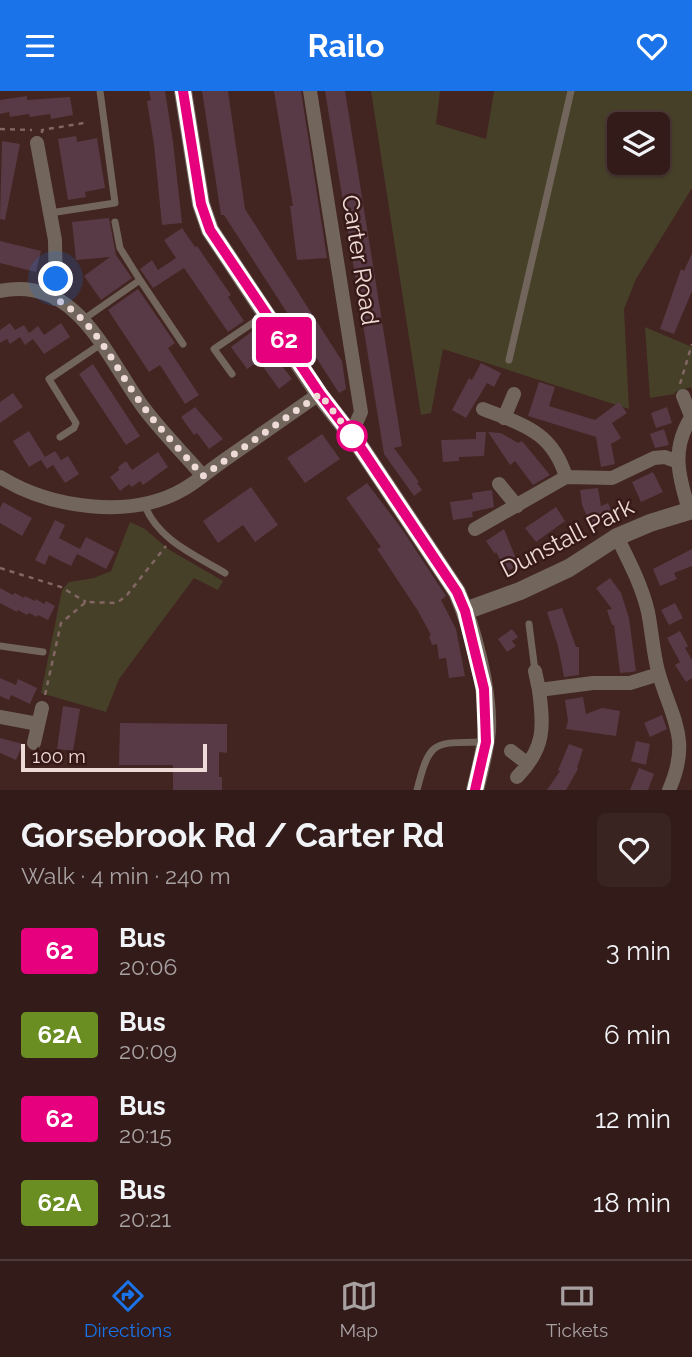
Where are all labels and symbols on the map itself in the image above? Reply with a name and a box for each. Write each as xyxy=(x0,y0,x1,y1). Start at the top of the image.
street label: Carter Road xyxy=(336,193,385,327)
your location xyxy=(38,261,73,296)
line badge: 62 xyxy=(252,317,316,363)
unlabelled marker xyxy=(337,421,367,451)
street label: Dunstall Park xyxy=(495,491,638,584)
scale bar xyxy=(21,741,206,773)

